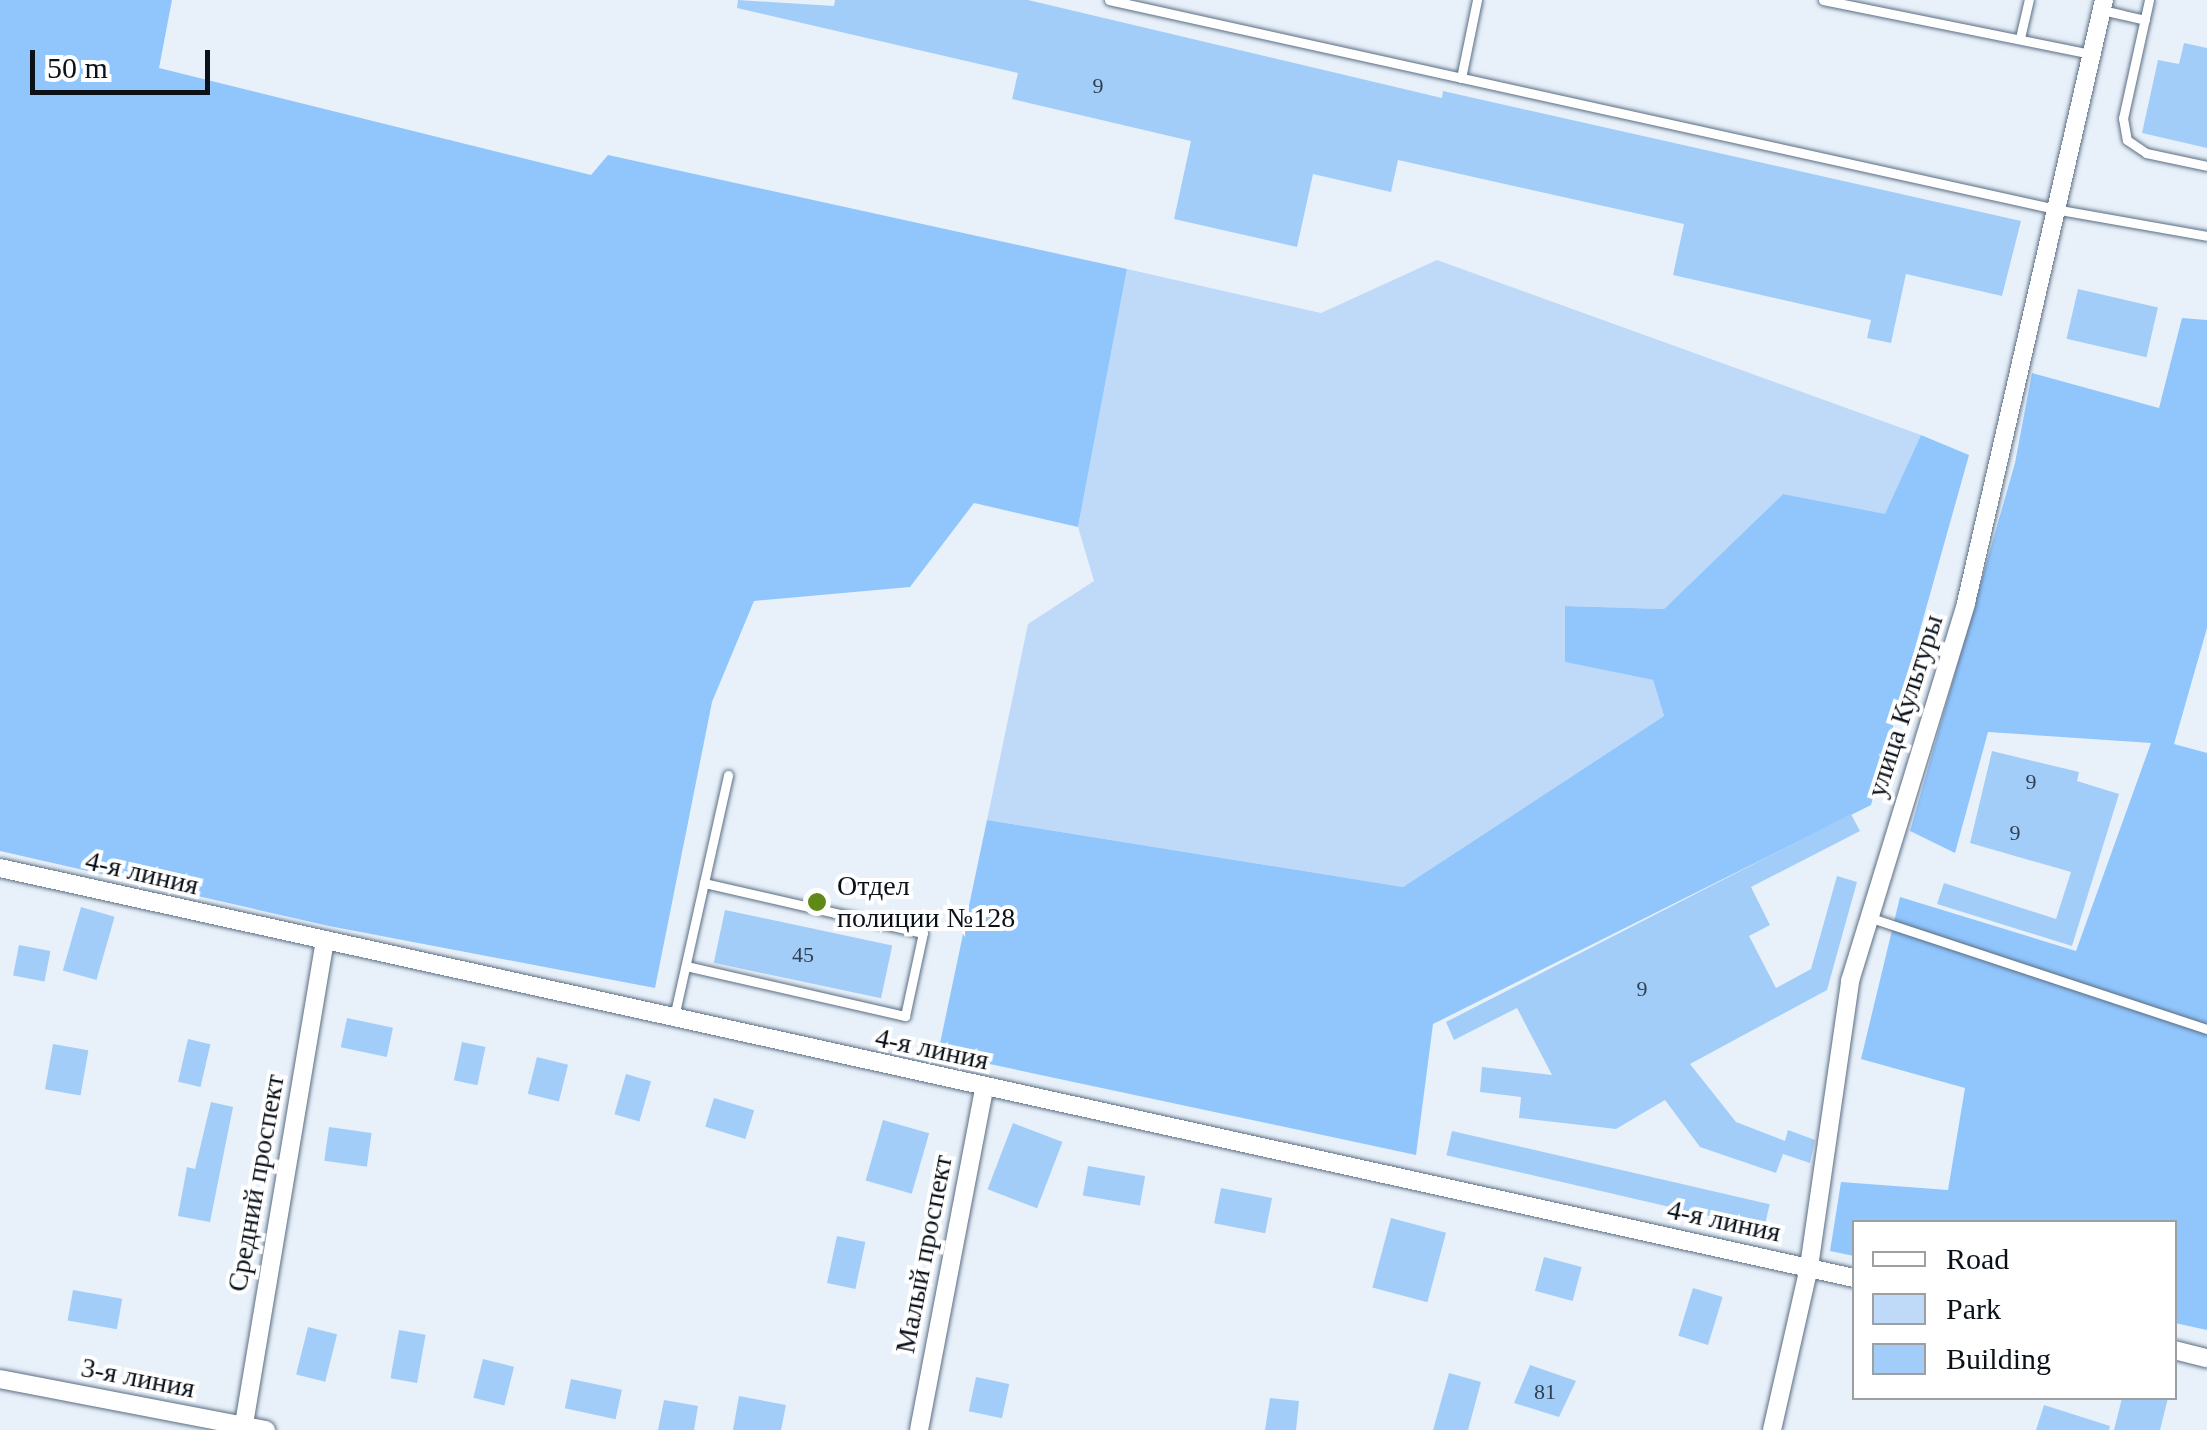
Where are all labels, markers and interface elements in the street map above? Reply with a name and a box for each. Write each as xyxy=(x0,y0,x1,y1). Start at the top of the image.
scale bar xyxy=(35,30,215,92)
text: 50 m xyxy=(47,51,108,84)
house number: 9 xyxy=(1092,73,1104,99)
street label: улица Культуры xyxy=(1860,611,1950,801)
house number: 9 xyxy=(2025,769,2036,795)
house number: 9 xyxy=(2010,820,2020,846)
street label: 4-я линия xyxy=(82,844,202,902)
place label: Отдел полиции №128 xyxy=(837,869,1015,935)
marker: Отдел полиции №128 xyxy=(806,891,828,913)
house number: 45 xyxy=(792,942,814,968)
house number: 9 xyxy=(1636,976,1648,1002)
street label: 4-я линия xyxy=(872,1021,992,1077)
street label: Средний проспект xyxy=(220,1072,292,1294)
street label: Малый проспект xyxy=(888,1152,960,1356)
street label: 4-я линия xyxy=(1664,1193,1784,1249)
legend xyxy=(1852,1220,2177,1400)
text: Road xyxy=(1946,1242,2009,1275)
text: Park xyxy=(1946,1292,2001,1325)
text: Building xyxy=(1946,1342,2051,1375)
street label: 3-я линия xyxy=(78,1351,198,1405)
house number: 81 xyxy=(1534,1379,1556,1405)

